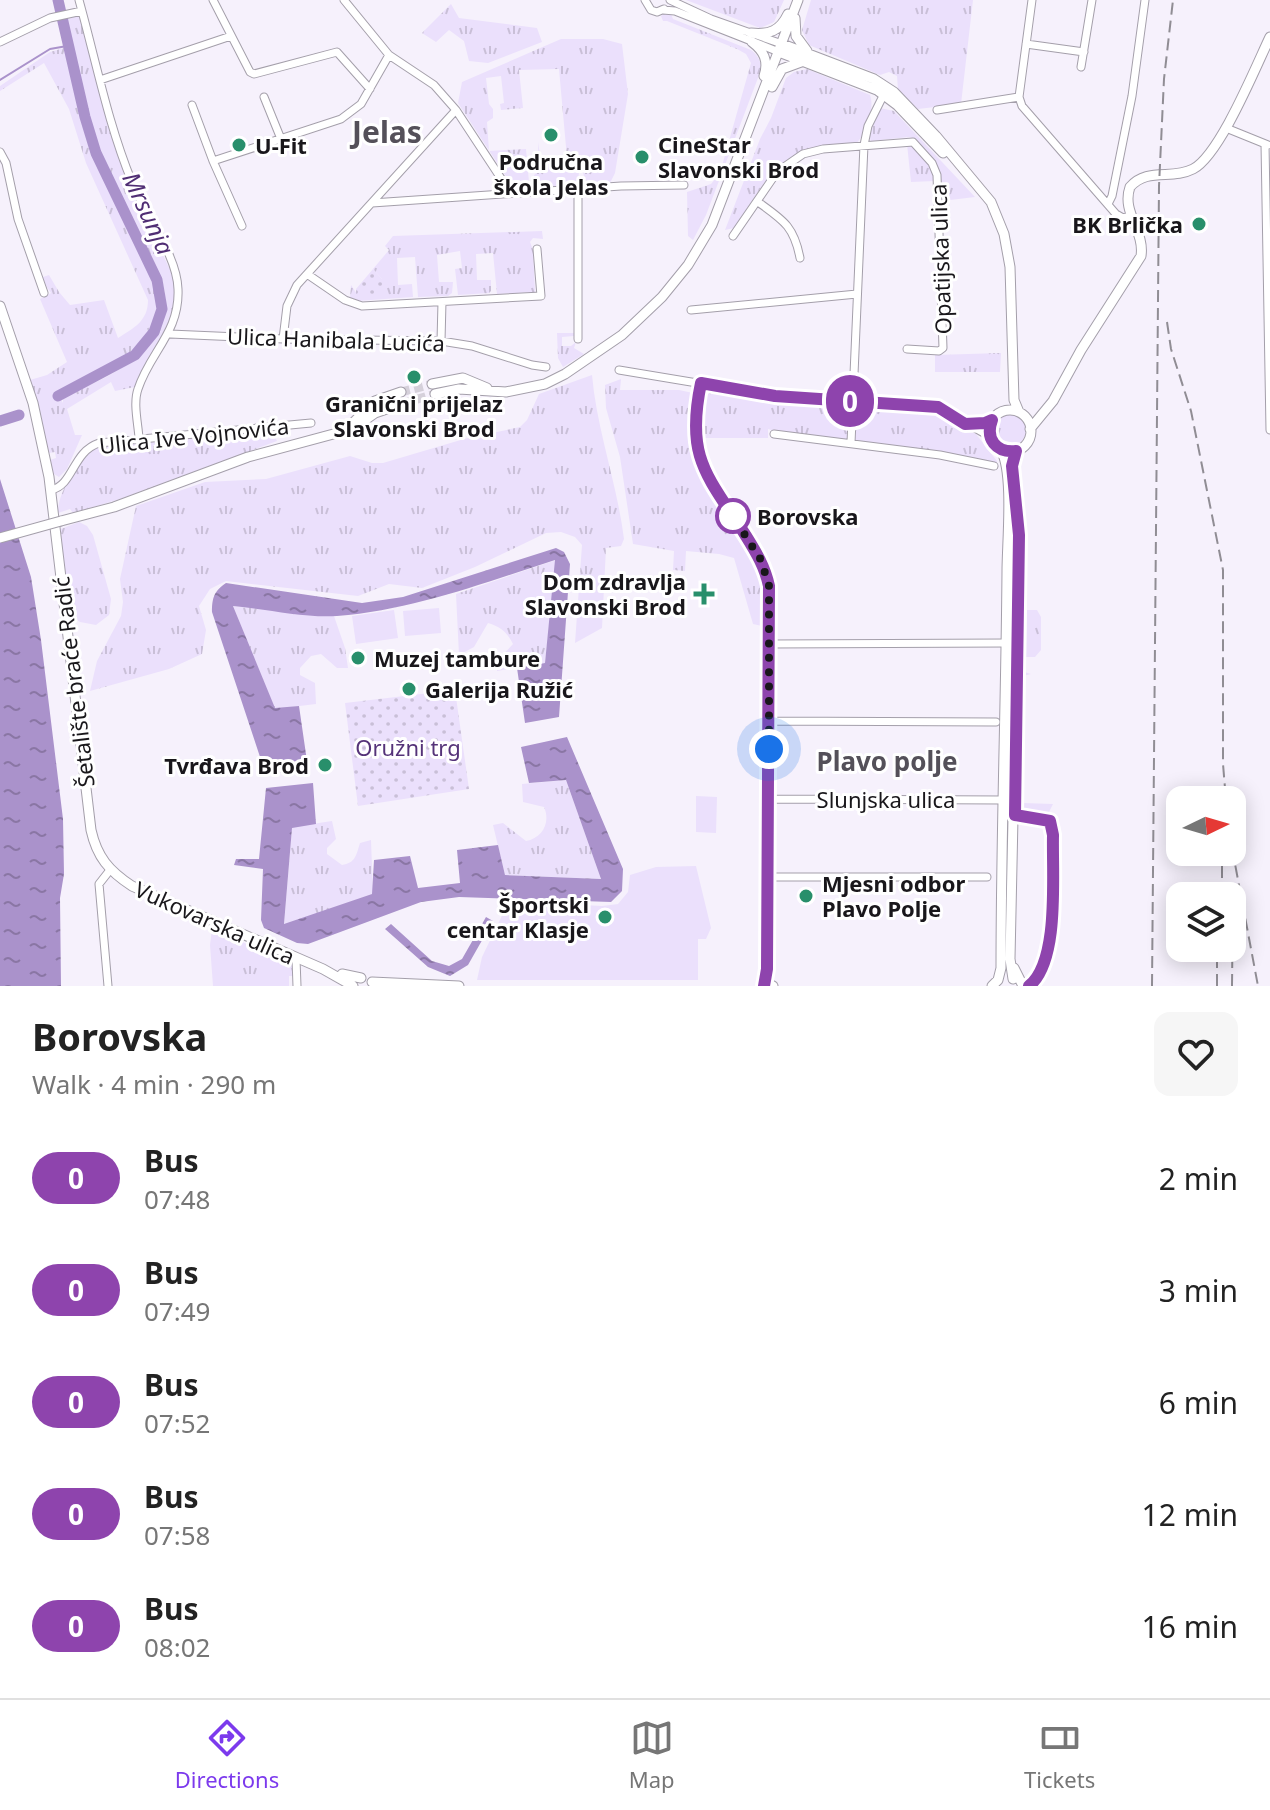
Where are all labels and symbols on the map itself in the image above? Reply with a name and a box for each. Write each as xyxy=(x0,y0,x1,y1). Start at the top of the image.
district label: Jelas xyxy=(349,111,422,152)
marker: Područna škola Jelas xyxy=(542,126,560,144)
place label: CineStar Slavonski Brod xyxy=(658,129,819,184)
place label: U-Fit xyxy=(255,130,307,160)
marker: U-Fit xyxy=(230,136,248,154)
place label: Područna škola Jelas xyxy=(493,146,609,201)
marker: CineStar Slavonski Brod xyxy=(633,148,651,166)
water label: Mrsunja xyxy=(116,166,183,260)
street label: Opatijska ulica xyxy=(922,183,958,335)
place label: BK Brlička xyxy=(1072,209,1183,239)
marker: BK Brlička xyxy=(1190,215,1208,233)
street label: Ulica Hanibala Lucića xyxy=(227,320,445,358)
marker: Granični prijelaz Slavonski Brod xyxy=(405,368,423,386)
line badge: 0 xyxy=(824,375,876,427)
place label: Granični prijelaz Slavonski Brod xyxy=(325,388,503,443)
street label: Ulica Ive Vojnovića xyxy=(98,410,290,460)
marker: Borovska xyxy=(716,499,750,533)
place label: Borovska xyxy=(757,501,859,531)
place label: Dom zdravlja Slavonski Brod xyxy=(525,566,686,621)
street label: Šetalište braće Radić xyxy=(45,575,101,789)
marker: Dom zdravlja Slavonski Brod xyxy=(693,583,715,605)
place label: Muzej tambure xyxy=(374,643,540,673)
marker: Muzej tambure xyxy=(349,649,367,667)
place label: Galerija Ružić xyxy=(425,674,573,704)
marker: Galerija Ružić xyxy=(400,680,418,698)
your location xyxy=(749,729,789,769)
park label: Oružni trg xyxy=(355,732,461,762)
district label: Plavo polje xyxy=(816,743,958,779)
place label: Tvrđava Brod xyxy=(164,750,309,780)
marker: Tvrđava Brod xyxy=(316,756,334,774)
street label: Slunjska ulica xyxy=(817,784,955,814)
north arrow xyxy=(1166,786,1246,866)
place label: Mjesni odbor Plavo Polje xyxy=(822,868,965,923)
street label: Vukovarska ulica xyxy=(130,873,300,971)
marker: Mjesni odbor Plavo Polje xyxy=(797,887,815,905)
place label: Športski centar Klasje xyxy=(447,889,589,944)
marker: Športski centar Klasje xyxy=(596,908,614,926)

